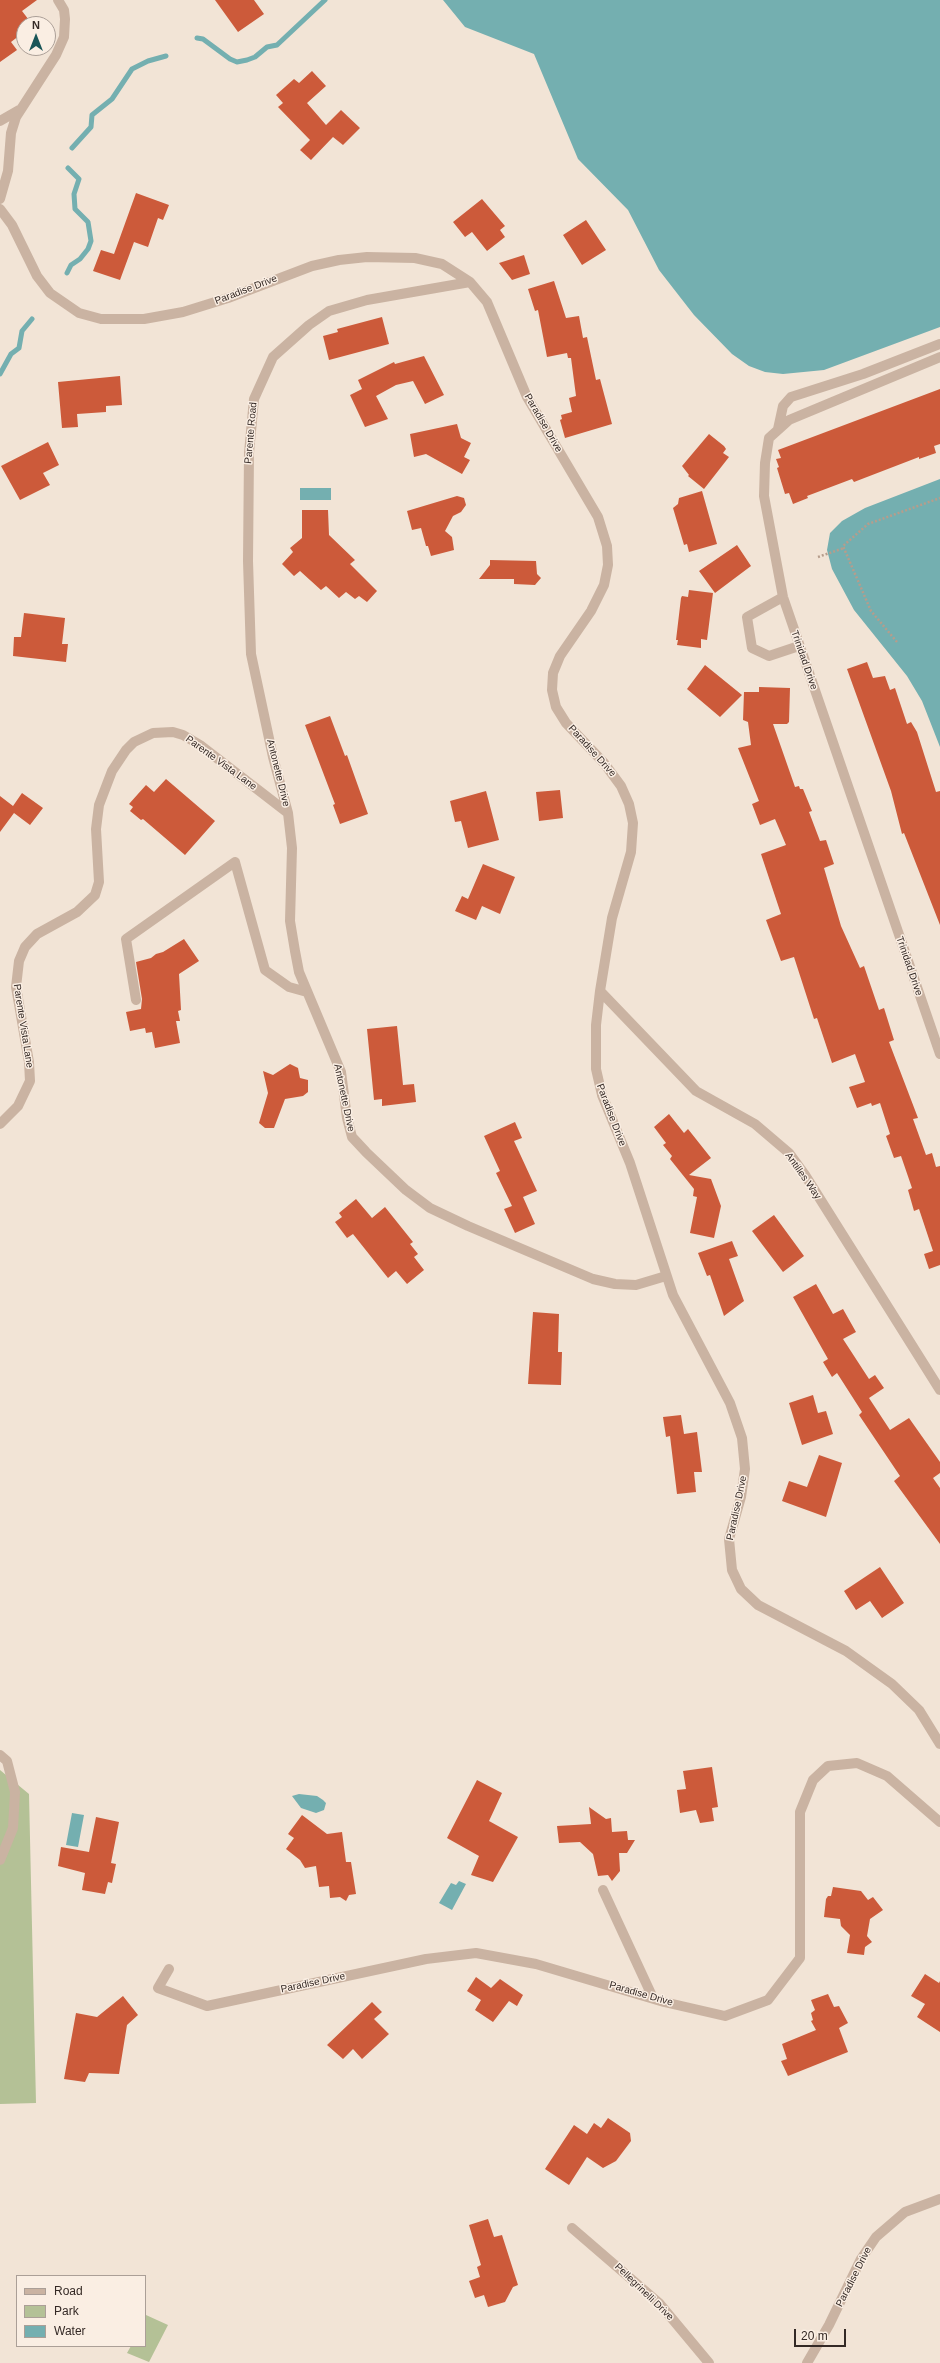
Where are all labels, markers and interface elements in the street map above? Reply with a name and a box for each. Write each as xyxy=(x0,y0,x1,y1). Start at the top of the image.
north arrow xyxy=(16,16,56,56)
text: N xyxy=(32,19,40,31)
street label: Paradise Drive xyxy=(213,273,279,307)
street label: Paradise Drive xyxy=(521,392,565,454)
street label: Parente Road xyxy=(242,402,260,464)
street label: Trinidad Drive xyxy=(788,629,820,691)
street label: Paradise Drive xyxy=(566,723,618,779)
street label: Parente Vista Lane xyxy=(183,733,259,793)
street label: Antonette Drive xyxy=(264,738,292,808)
street label: Trinidad Drive xyxy=(893,935,925,997)
street label: Parente Vista Lane xyxy=(10,983,36,1069)
street label: Antonette Drive xyxy=(331,1063,357,1133)
street label: Paradise Drive xyxy=(594,1082,628,1148)
street label: Antilles Way xyxy=(782,1150,824,1202)
street label: Paradise Drive xyxy=(724,1475,750,1541)
street label: Paradise Drive xyxy=(280,1970,346,1996)
street label: Paradise Drive xyxy=(608,1979,674,2009)
street label: Paradise Drive xyxy=(834,2245,874,2309)
street label: Pellegrinelli Drive xyxy=(612,2261,676,2323)
legend xyxy=(16,2275,146,2347)
text: Road xyxy=(54,2284,83,2298)
text: Park xyxy=(54,2304,79,2318)
scale bar xyxy=(796,2321,848,2347)
text: Water xyxy=(54,2324,86,2338)
text: 20 m xyxy=(801,2329,828,2343)

